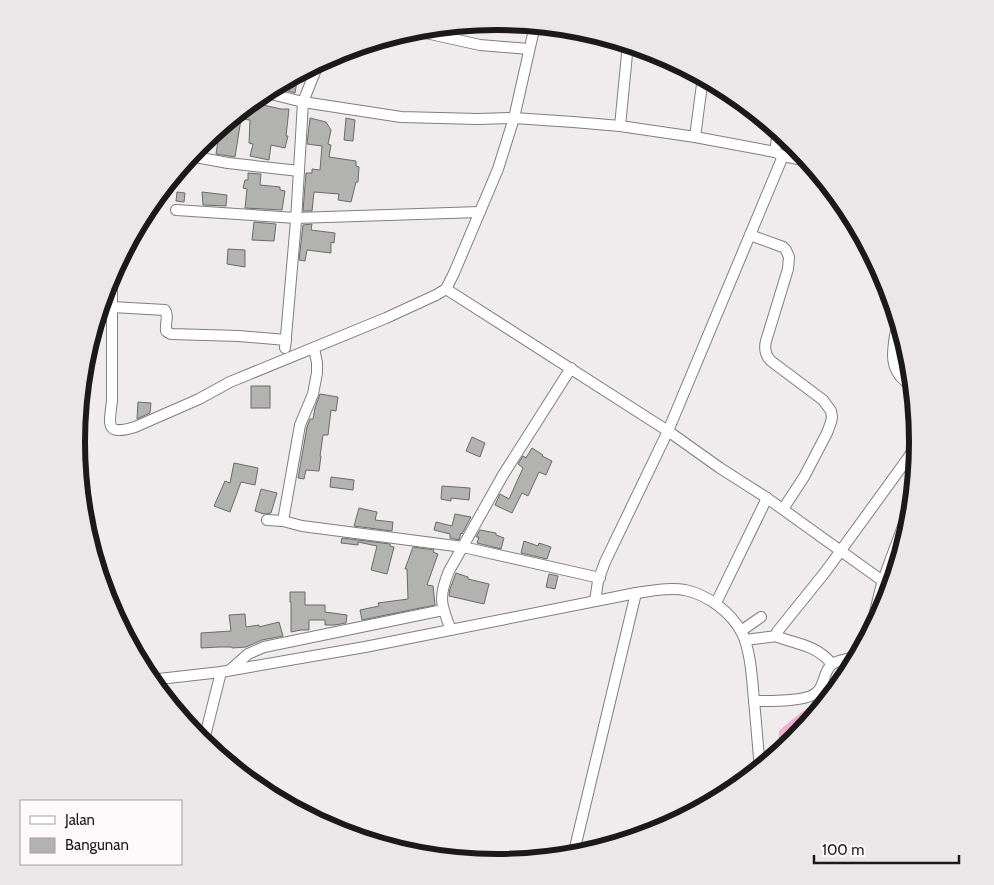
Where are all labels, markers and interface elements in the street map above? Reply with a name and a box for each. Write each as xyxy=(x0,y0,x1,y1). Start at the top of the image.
legend xyxy=(20,800,182,865)
text: Jalan xyxy=(64,811,95,829)
scale bar xyxy=(814,832,959,864)
text: Bangunan xyxy=(65,836,129,854)
text: 100 m xyxy=(822,841,864,859)

